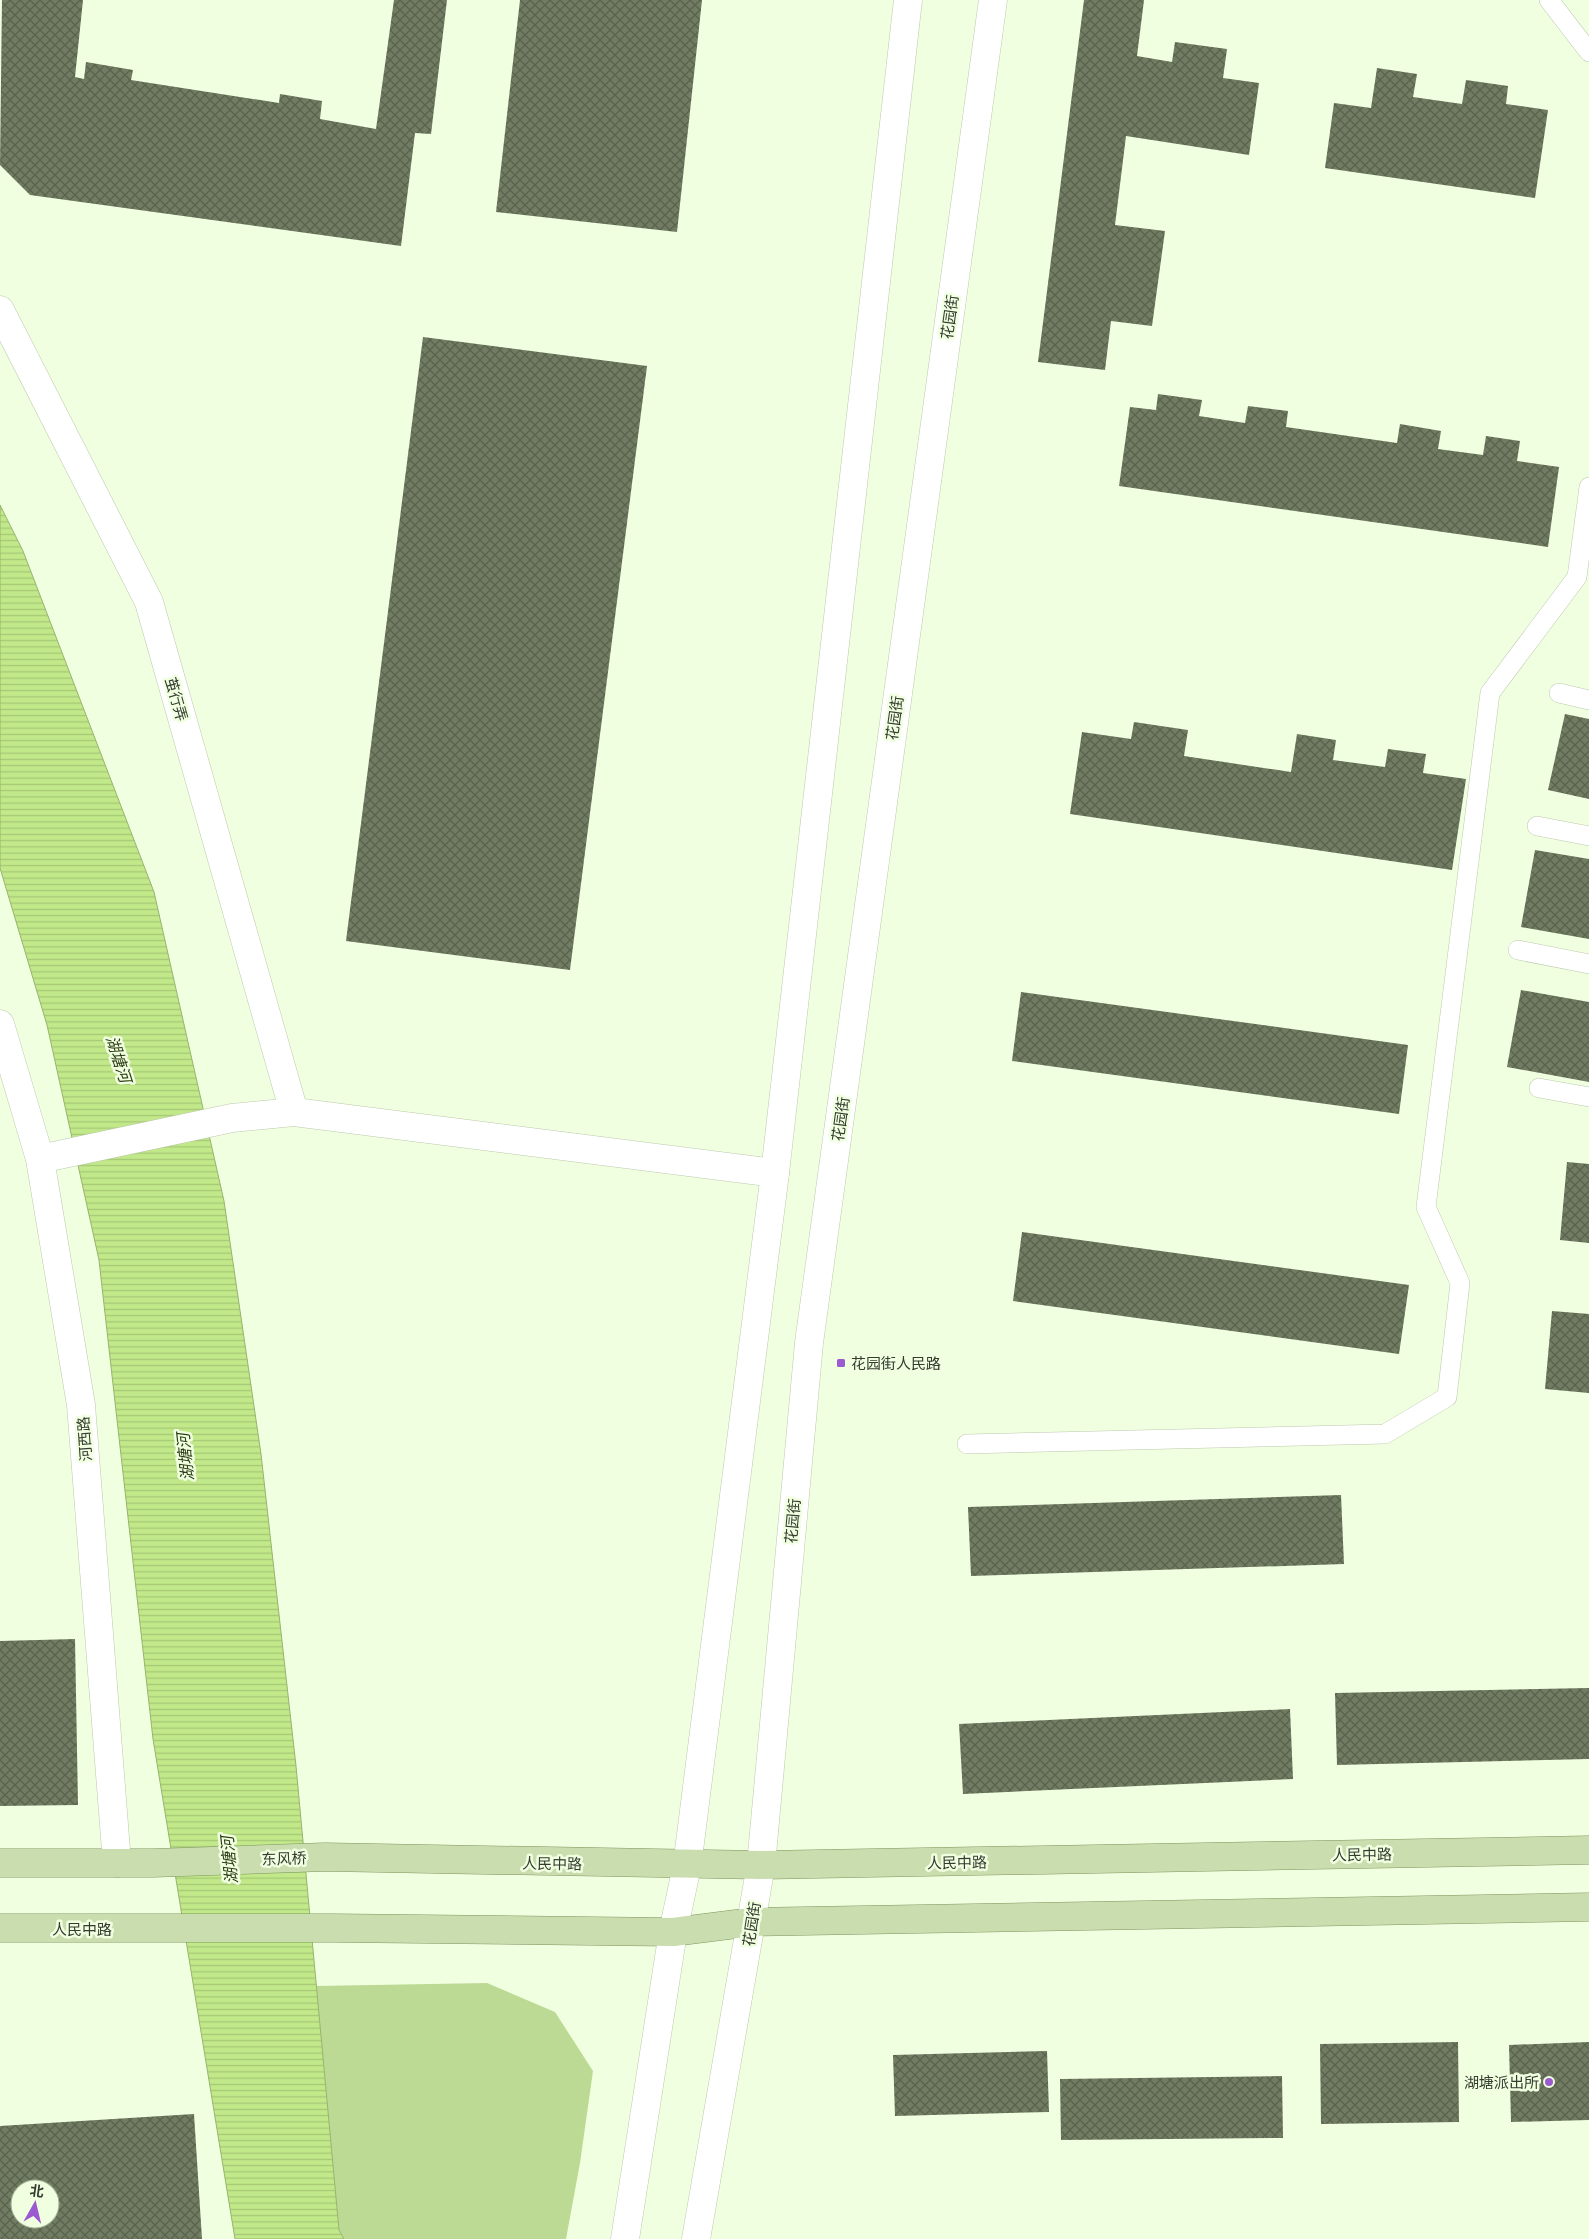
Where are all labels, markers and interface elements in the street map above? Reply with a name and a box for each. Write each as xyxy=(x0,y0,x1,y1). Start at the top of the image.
street label: 花园街 xyxy=(936,293,962,341)
street label: 茧行弄 xyxy=(161,675,193,723)
street label: 花园街 xyxy=(881,694,907,742)
water label: 湖塘河 xyxy=(101,1033,138,1088)
street label: 花园街 xyxy=(827,1095,853,1143)
place label: 花园街人民路 xyxy=(851,1353,941,1373)
marker: 花园街人民路 xyxy=(835,1357,847,1369)
street label: 河西路 xyxy=(72,1416,96,1462)
water label: 湖塘河 xyxy=(171,1429,198,1482)
street label: 花园街 xyxy=(780,1498,804,1544)
water label: 湖塘河 xyxy=(215,1832,242,1885)
street label: 人民中路 xyxy=(1332,1843,1392,1865)
street label: 东风桥 xyxy=(261,1847,307,1869)
street label: 人民中路 xyxy=(927,1851,987,1873)
street label: 人民中路 xyxy=(522,1852,582,1874)
street label: 花园街 xyxy=(738,1900,764,1948)
street label: 人民中路 xyxy=(52,1919,112,1939)
place label: 湖塘派出所 xyxy=(1464,2072,1539,2092)
marker: 湖塘派出所 xyxy=(1543,2076,1555,2088)
north arrow xyxy=(10,2179,60,2229)
text: 北 xyxy=(29,2180,45,2201)

